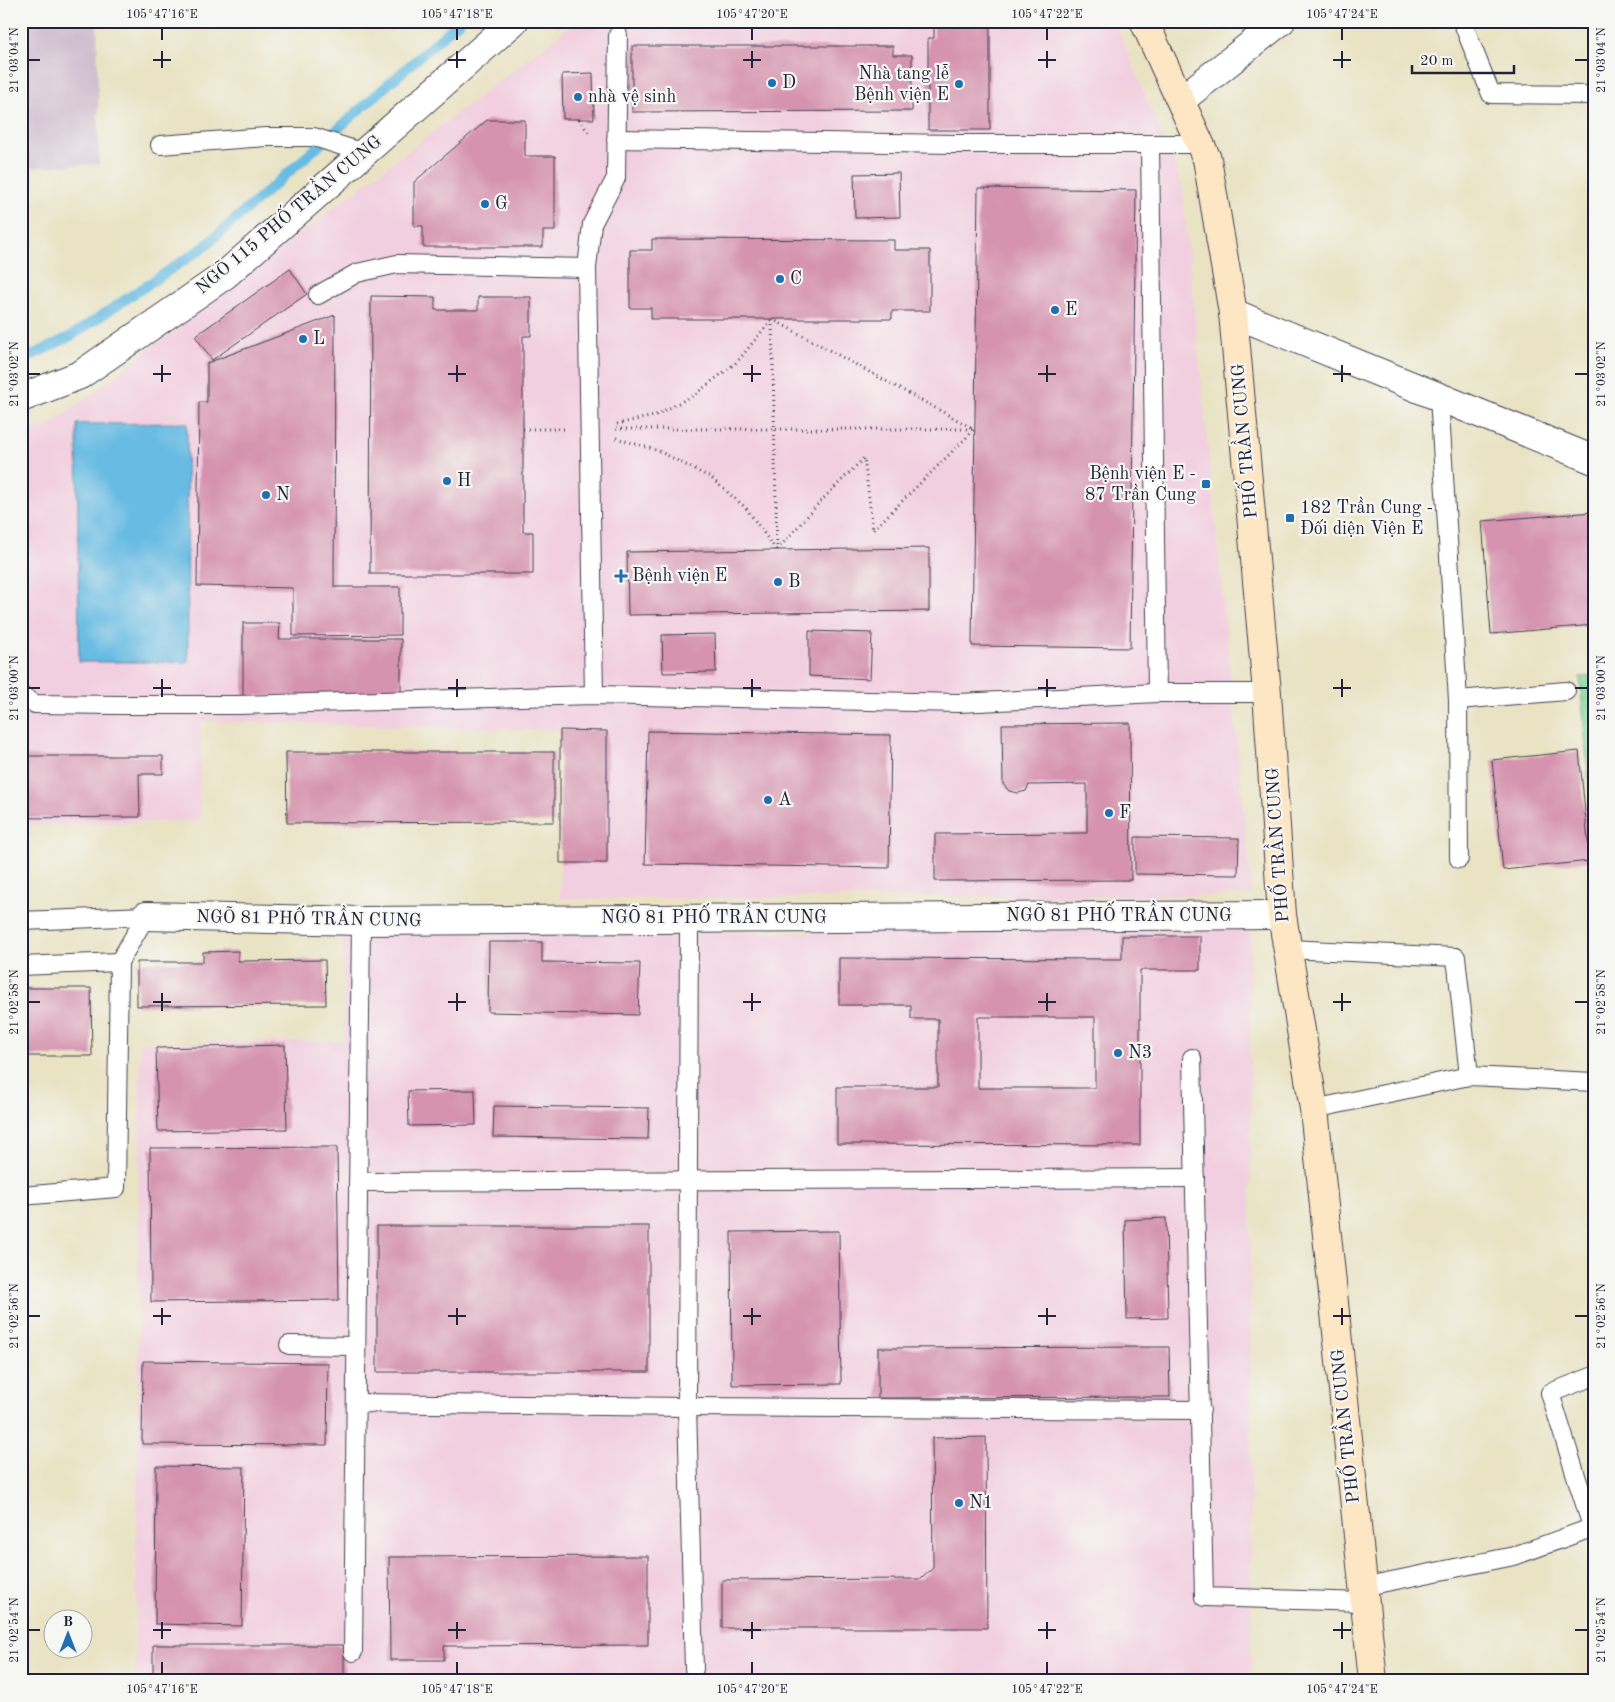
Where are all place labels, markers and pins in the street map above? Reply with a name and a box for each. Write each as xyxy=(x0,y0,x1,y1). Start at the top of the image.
place label: Nhà tang lễ Bệnh viện E xyxy=(854,63,949,104)
place label: D xyxy=(782,74,796,92)
marker: D xyxy=(766,77,778,89)
marker: Nhà tang lễ Bệnh viện E xyxy=(953,78,965,90)
place label: nhà vệ sinh xyxy=(588,88,676,106)
marker: nhà vệ sinh xyxy=(572,91,584,103)
place label: G xyxy=(495,195,508,213)
marker: G xyxy=(479,198,491,210)
place label: C xyxy=(790,270,802,288)
marker: C xyxy=(774,273,786,285)
place label: E xyxy=(1065,301,1077,319)
marker: E xyxy=(1049,304,1061,316)
place label: L xyxy=(313,330,325,348)
marker: L xyxy=(297,333,309,345)
place label: Bệnh viện E - 87 Trần Cung xyxy=(1085,465,1196,504)
place label: H xyxy=(457,472,471,490)
marker: H xyxy=(441,475,453,487)
marker: Bệnh viện E - 87 Trần Cung xyxy=(1200,478,1212,490)
place label: N xyxy=(276,486,290,504)
marker: N xyxy=(260,489,272,501)
place label: 182 Trần Cung - Đối diện Viện E xyxy=(1300,496,1433,538)
marker: 182 Trần Cung - Đối diện Viện E xyxy=(1284,512,1296,524)
place label: Bệnh viện E xyxy=(632,567,727,585)
marker: Bệnh viện E xyxy=(614,569,628,583)
place label: B xyxy=(788,573,800,591)
marker: B xyxy=(772,576,784,588)
place label: A xyxy=(778,791,792,809)
marker: A xyxy=(762,794,774,806)
place label: F xyxy=(1119,804,1131,822)
marker: F xyxy=(1103,807,1115,819)
place label: N3 xyxy=(1128,1044,1152,1062)
marker: N3 xyxy=(1112,1047,1124,1059)
place label: N1 xyxy=(969,1494,993,1512)
marker: N1 xyxy=(953,1497,965,1509)

